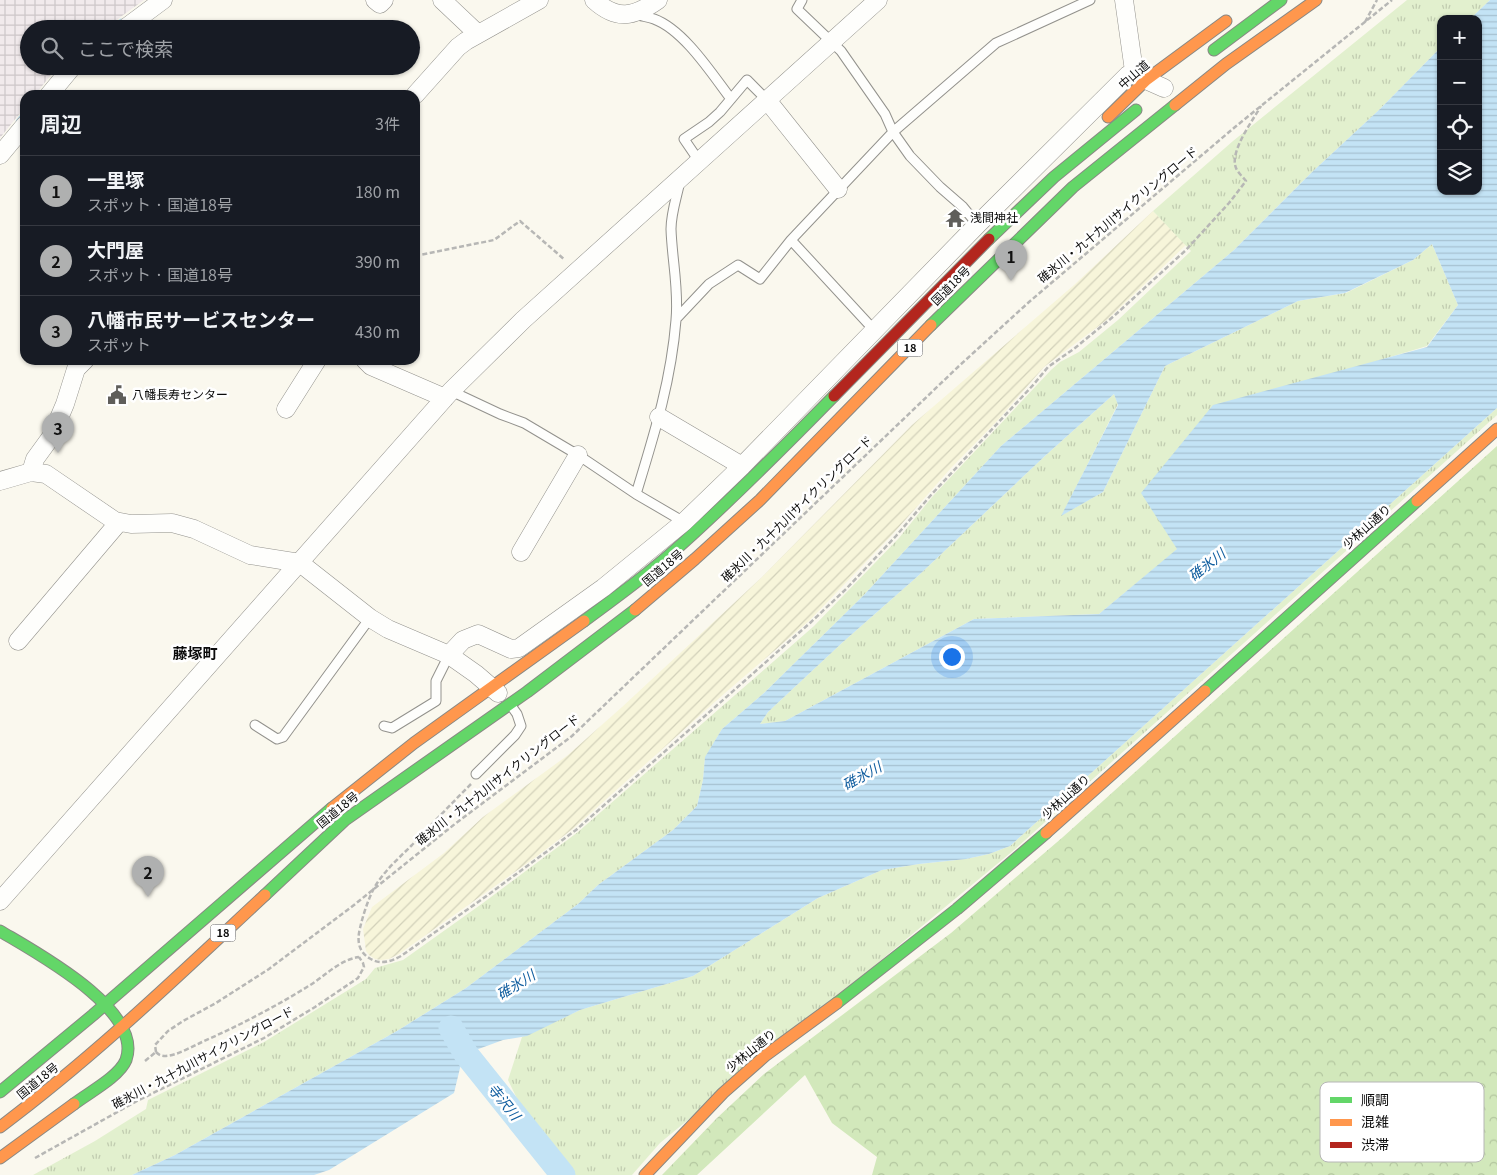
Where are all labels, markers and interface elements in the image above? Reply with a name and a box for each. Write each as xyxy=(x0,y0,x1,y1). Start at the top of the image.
map controls xyxy=(1437,15,1482,195)
button: + xyxy=(1437,15,1482,60)
search box xyxy=(20,20,420,75)
icon: search xyxy=(38,34,66,62)
text: ここで検索 xyxy=(78,34,173,61)
street label: 中山道 xyxy=(1114,56,1152,92)
button: − xyxy=(1437,60,1482,105)
button: locate xyxy=(1437,105,1482,150)
text: 周辺 xyxy=(40,108,82,138)
text: 3件 xyxy=(375,111,400,135)
street label: 碓氷川・九十九川サイクリングロード xyxy=(1034,142,1201,286)
button: layers xyxy=(1437,150,1482,195)
text: 一里塚 xyxy=(87,165,144,192)
text: 1 xyxy=(51,179,61,203)
text: 180 m xyxy=(355,179,400,203)
text: スポット · 国道18号 xyxy=(87,192,233,216)
temple icon: 浅間神社 xyxy=(944,207,966,229)
place label: 浅間神社 xyxy=(970,208,1018,225)
text: 大門屋 xyxy=(87,235,144,262)
pin: 1 xyxy=(995,240,1027,281)
text: 2 xyxy=(51,249,61,273)
text: 390 m xyxy=(355,249,400,273)
street label: 国道18号 xyxy=(926,261,973,308)
text: スポット · 国道18号 xyxy=(87,262,233,286)
text: 八幡市民サービスセンター xyxy=(87,305,315,332)
text: 3 xyxy=(51,319,61,343)
text: 430 m xyxy=(355,319,400,343)
text: スポット xyxy=(87,332,151,356)
road number: 18 xyxy=(898,339,922,356)
public building icon: 八幡長寿センター xyxy=(106,384,128,406)
place label: 八幡長寿センター xyxy=(132,385,228,402)
pin: 3 xyxy=(42,412,74,453)
street label: 碓氷川・九十九川サイクリングロード xyxy=(717,431,875,585)
street label: 少林山通り xyxy=(1338,499,1394,552)
water label: 碓氷川 xyxy=(1184,542,1231,585)
street label: 国道18号 xyxy=(638,544,686,589)
district label: 藤塚町 xyxy=(172,642,218,663)
your location xyxy=(939,644,965,670)
street label: 碓氷川・九十九川サイクリングロード xyxy=(412,709,583,848)
water label: 碓氷川 xyxy=(838,755,886,794)
street label: 少林山通り xyxy=(1037,769,1093,822)
street label: 国道18号 xyxy=(313,787,362,831)
pin: 2 xyxy=(132,856,164,897)
road number: 18 xyxy=(210,924,236,941)
water label: 碓氷川 xyxy=(492,963,540,1004)
street label: 碓氷川・九十九川サイクリングロード xyxy=(108,1001,296,1112)
street label: 少林山通り xyxy=(721,1024,779,1075)
street label: 国道18号 xyxy=(13,1058,62,1102)
water label: 寺沢川 xyxy=(484,1079,527,1126)
legend xyxy=(1320,1082,1484,1162)
text: 順調 xyxy=(1361,1089,1389,1109)
text: 混雑 xyxy=(1361,1111,1389,1131)
text: 渋滞 xyxy=(1361,1134,1389,1154)

